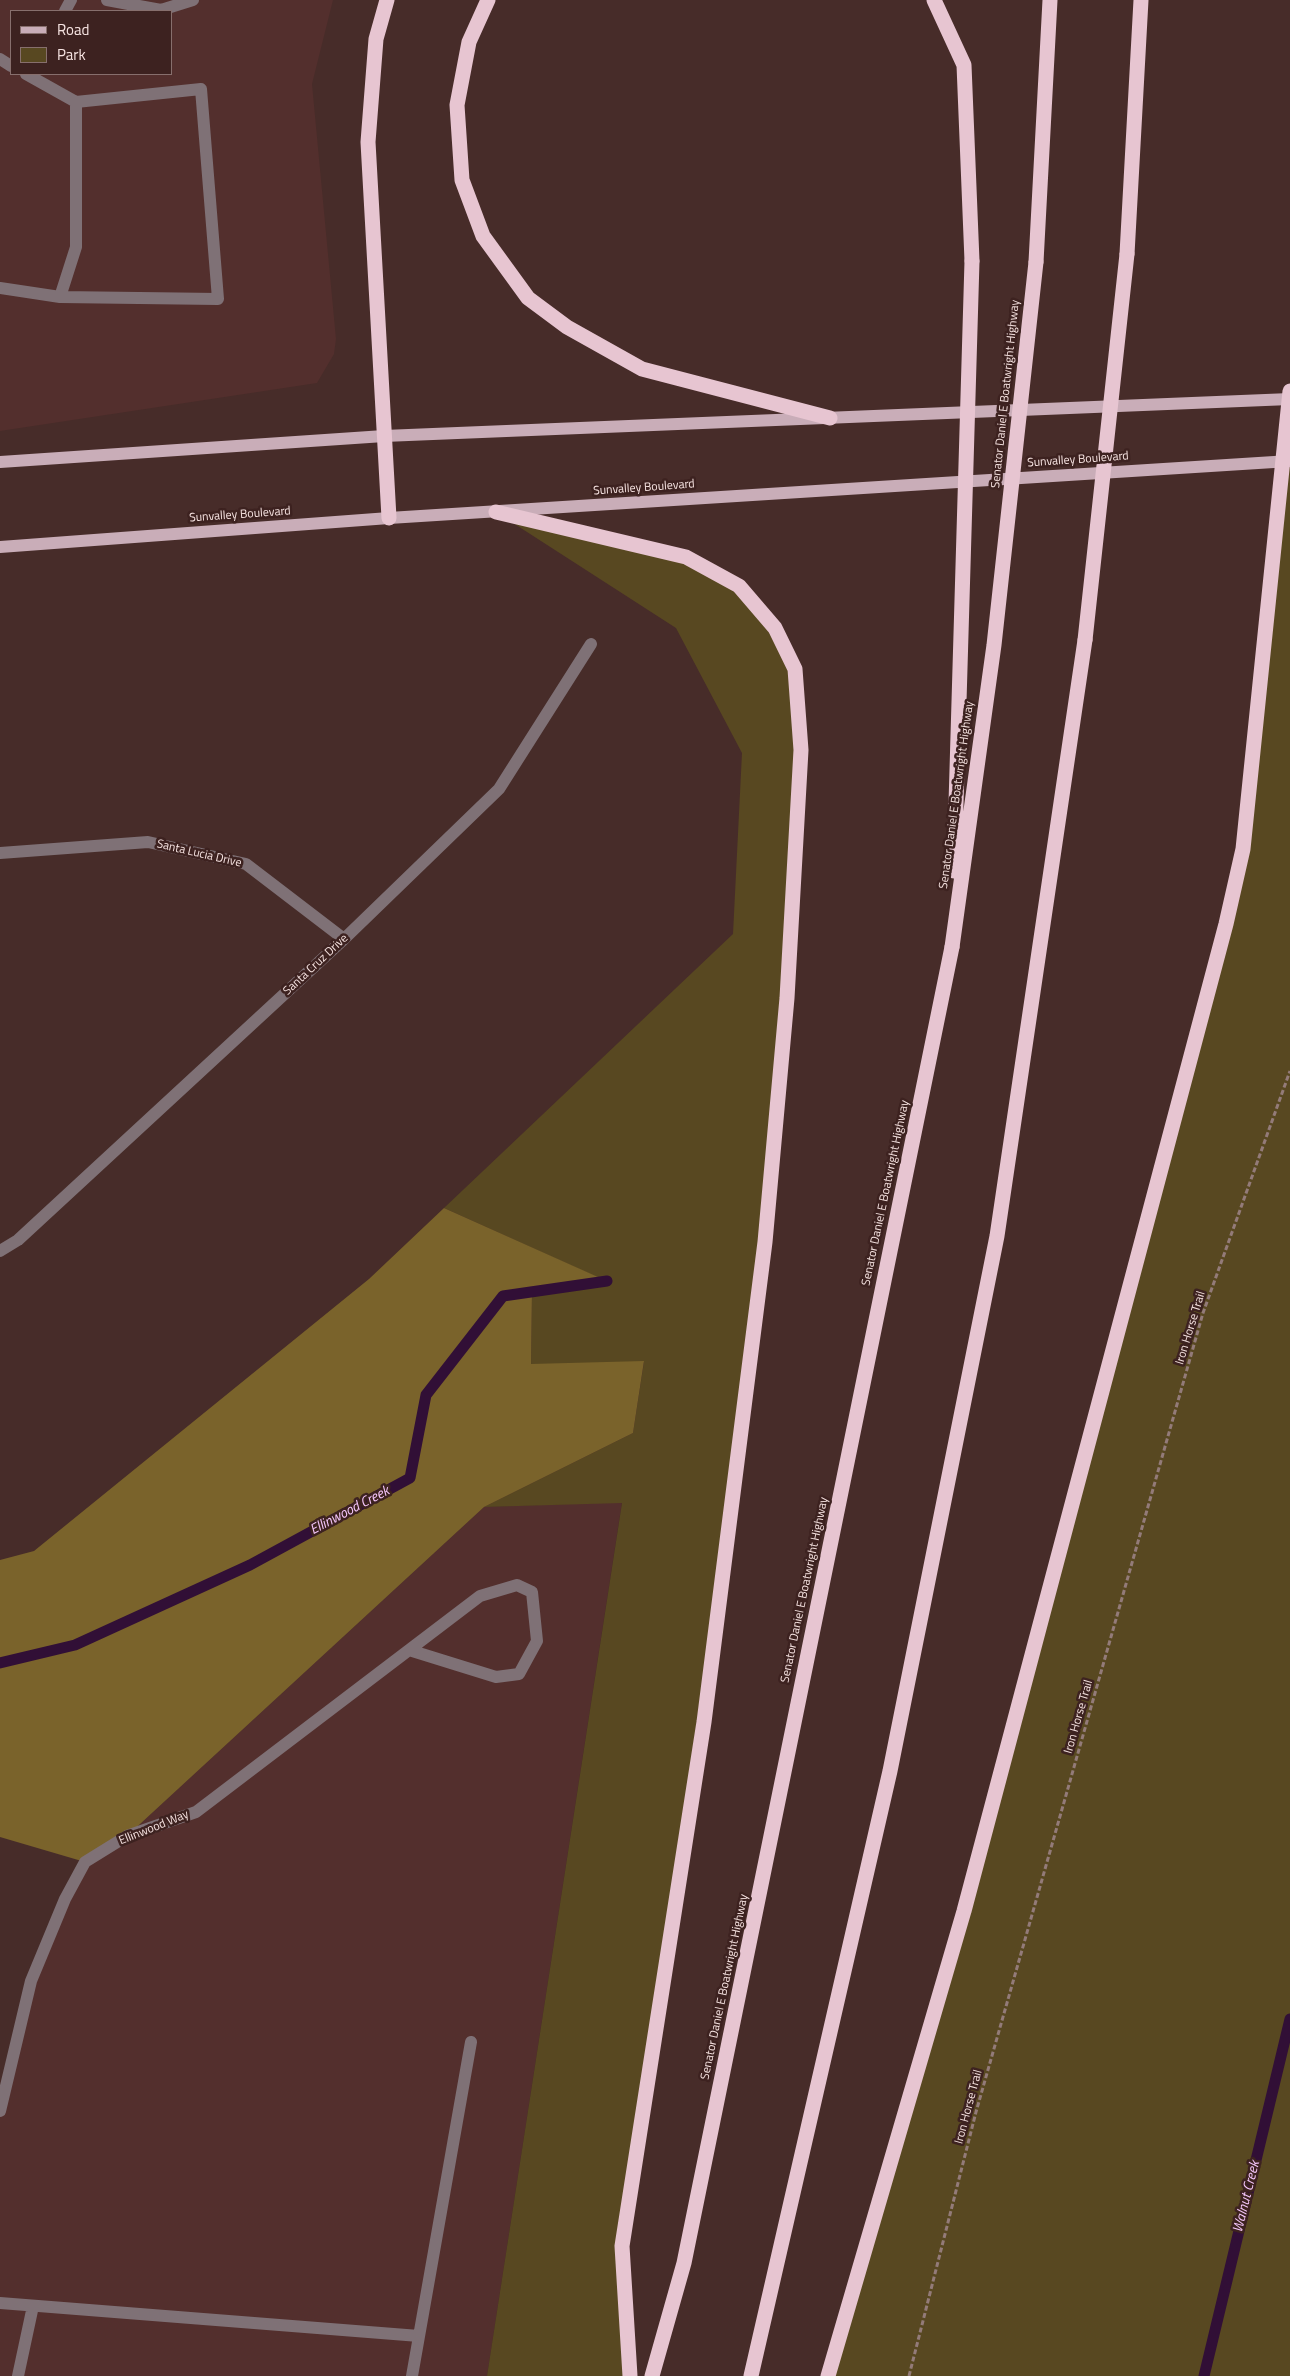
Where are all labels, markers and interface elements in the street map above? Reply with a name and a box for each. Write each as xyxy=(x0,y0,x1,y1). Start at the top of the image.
legend xyxy=(10,10,172,75)
text: Road xyxy=(57,18,89,41)
text: Park xyxy=(57,43,86,66)
street label: Senator Daniel E Boatwright Highway xyxy=(989,299,1023,489)
street label: Sunvalley Boulevard xyxy=(1027,449,1129,471)
street label: Sunvalley Boulevard xyxy=(593,477,695,499)
street label: Sunvalley Boulevard xyxy=(189,504,291,526)
street label: Senator Daniel E Boatwright Highway xyxy=(937,700,977,890)
street label: Santa Lucia Drive xyxy=(155,837,243,871)
street label: Santa Cruz Drive xyxy=(281,931,351,999)
street label: Senator Daniel E Boatwright Highway xyxy=(859,1099,913,1287)
street label: Iron Horse Trail xyxy=(1173,1290,1209,1366)
water label: Ellinwood Creek xyxy=(307,1483,393,1539)
street label: Senator Daniel E Boatwright Highway xyxy=(778,1496,832,1684)
street label: Iron Horse Trail xyxy=(1062,1678,1096,1756)
street label: Ellinwood Way xyxy=(117,1807,191,1849)
street label: Senator Daniel E Boatwright Highway xyxy=(698,1893,752,2081)
street label: Iron Horse Trail xyxy=(952,2068,986,2146)
water label: Walnut Creek xyxy=(1230,2159,1264,2235)

